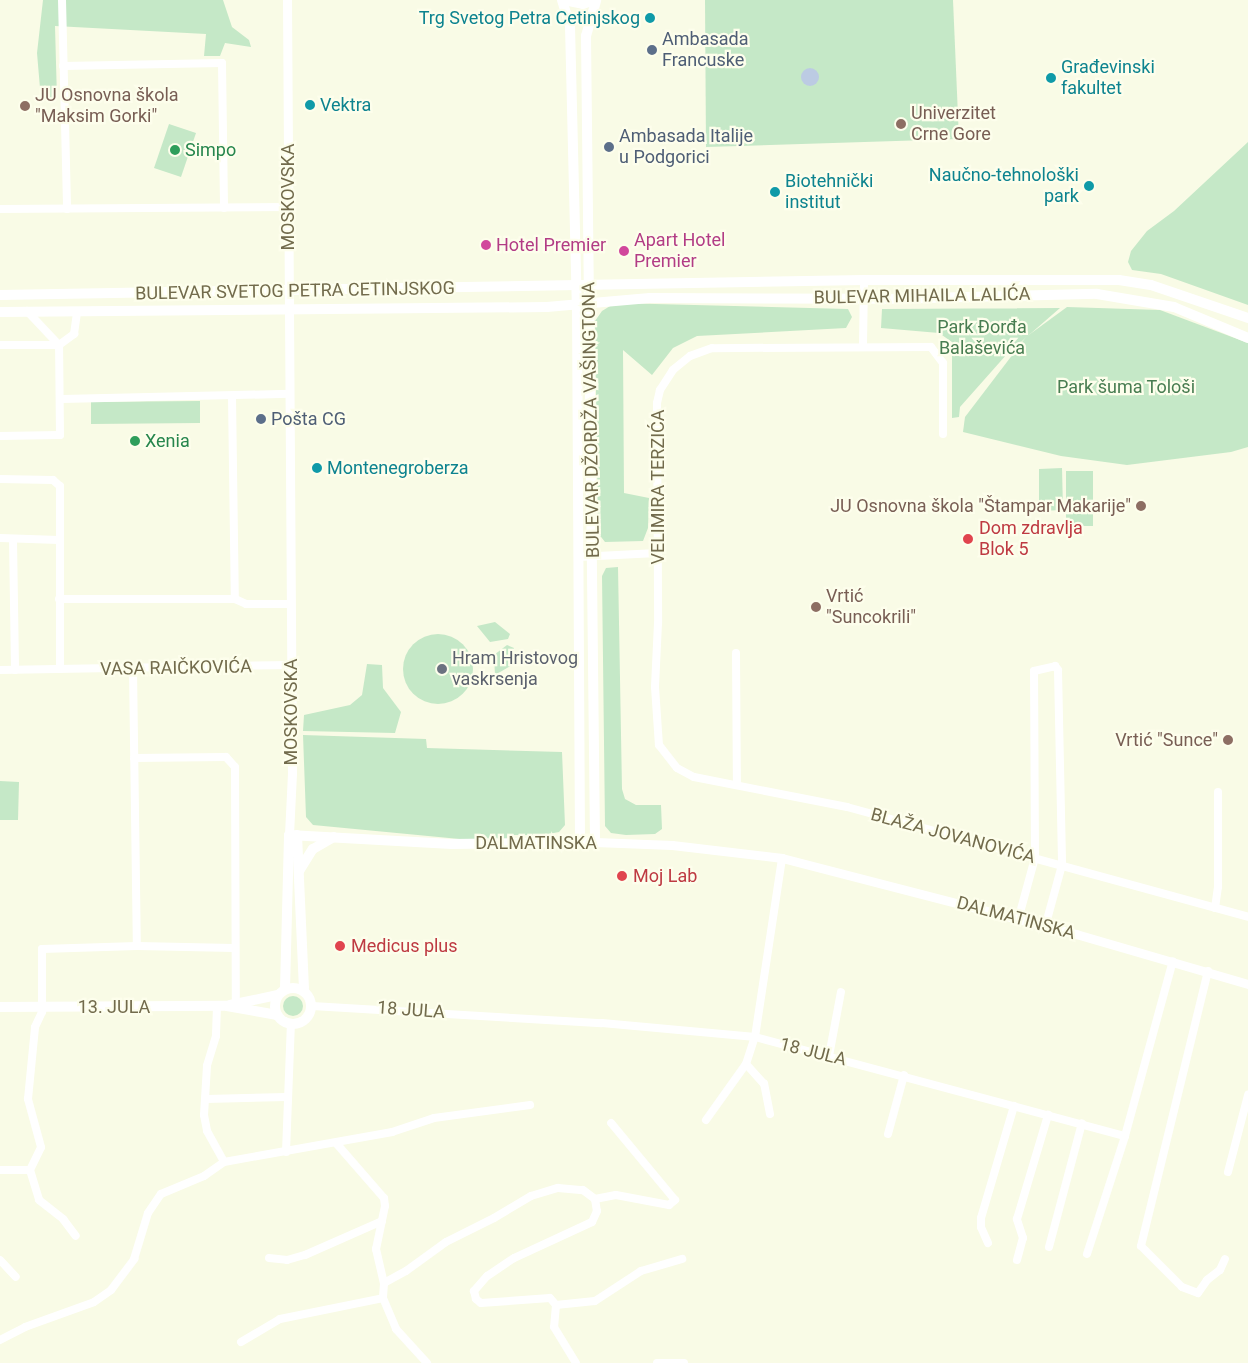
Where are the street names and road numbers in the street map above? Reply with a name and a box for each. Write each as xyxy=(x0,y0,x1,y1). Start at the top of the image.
street label: MOSKOVSKA xyxy=(277,143,299,251)
street label: BULEVAR SVETOG PETRA CETINJSKOG xyxy=(135,277,455,305)
street label: BULEVAR DŽORDŽA VAŠINGTONA xyxy=(578,282,604,558)
street label: BULEVAR MIHAILA LALIĆA xyxy=(813,283,1031,309)
street label: VELIMIRA TERZIĆA xyxy=(647,409,669,565)
street label: VASA RAIČKOVIĆA xyxy=(100,656,252,680)
street label: MOSKOVSKA xyxy=(280,658,302,766)
street label: BLAŽA JOVANOVIĆA xyxy=(868,804,1038,868)
street label: DALMATINSKA xyxy=(475,832,597,854)
street label: DALMATINSKA xyxy=(954,892,1078,944)
street label: 13. JULA xyxy=(78,996,150,1018)
street label: 18 JULA xyxy=(376,997,446,1023)
street label: 18 JULA xyxy=(777,1033,849,1071)

